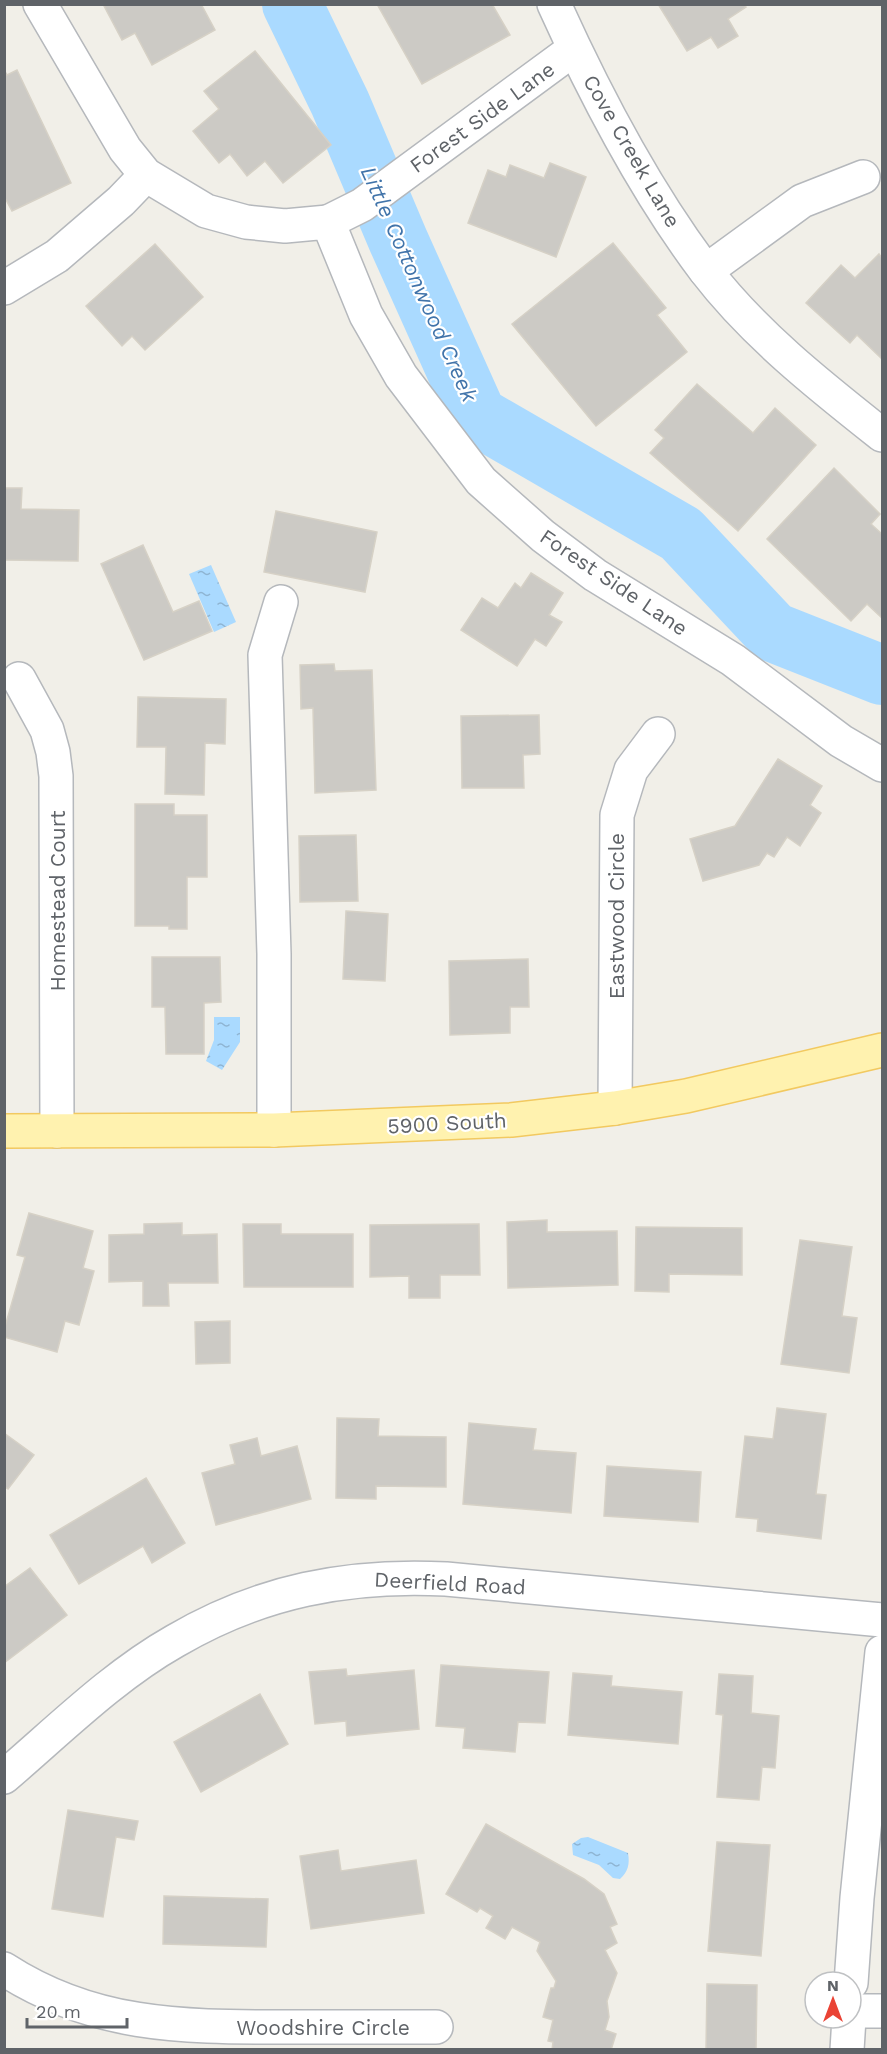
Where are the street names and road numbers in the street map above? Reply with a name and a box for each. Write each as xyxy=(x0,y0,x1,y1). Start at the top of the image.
street label: Forest Side Lane xyxy=(405,56,559,178)
street label: Cove Creek Lane xyxy=(578,70,686,232)
street label: Forest Side Lane xyxy=(535,523,693,641)
street label: Homestead Court xyxy=(45,810,70,991)
street label: Eastwood Circle xyxy=(604,833,629,999)
street label: 5900 South xyxy=(387,1107,507,1139)
street label: Deerfield Road xyxy=(373,1567,527,1599)
street label: Woodshire Circle xyxy=(236,2015,410,2040)

